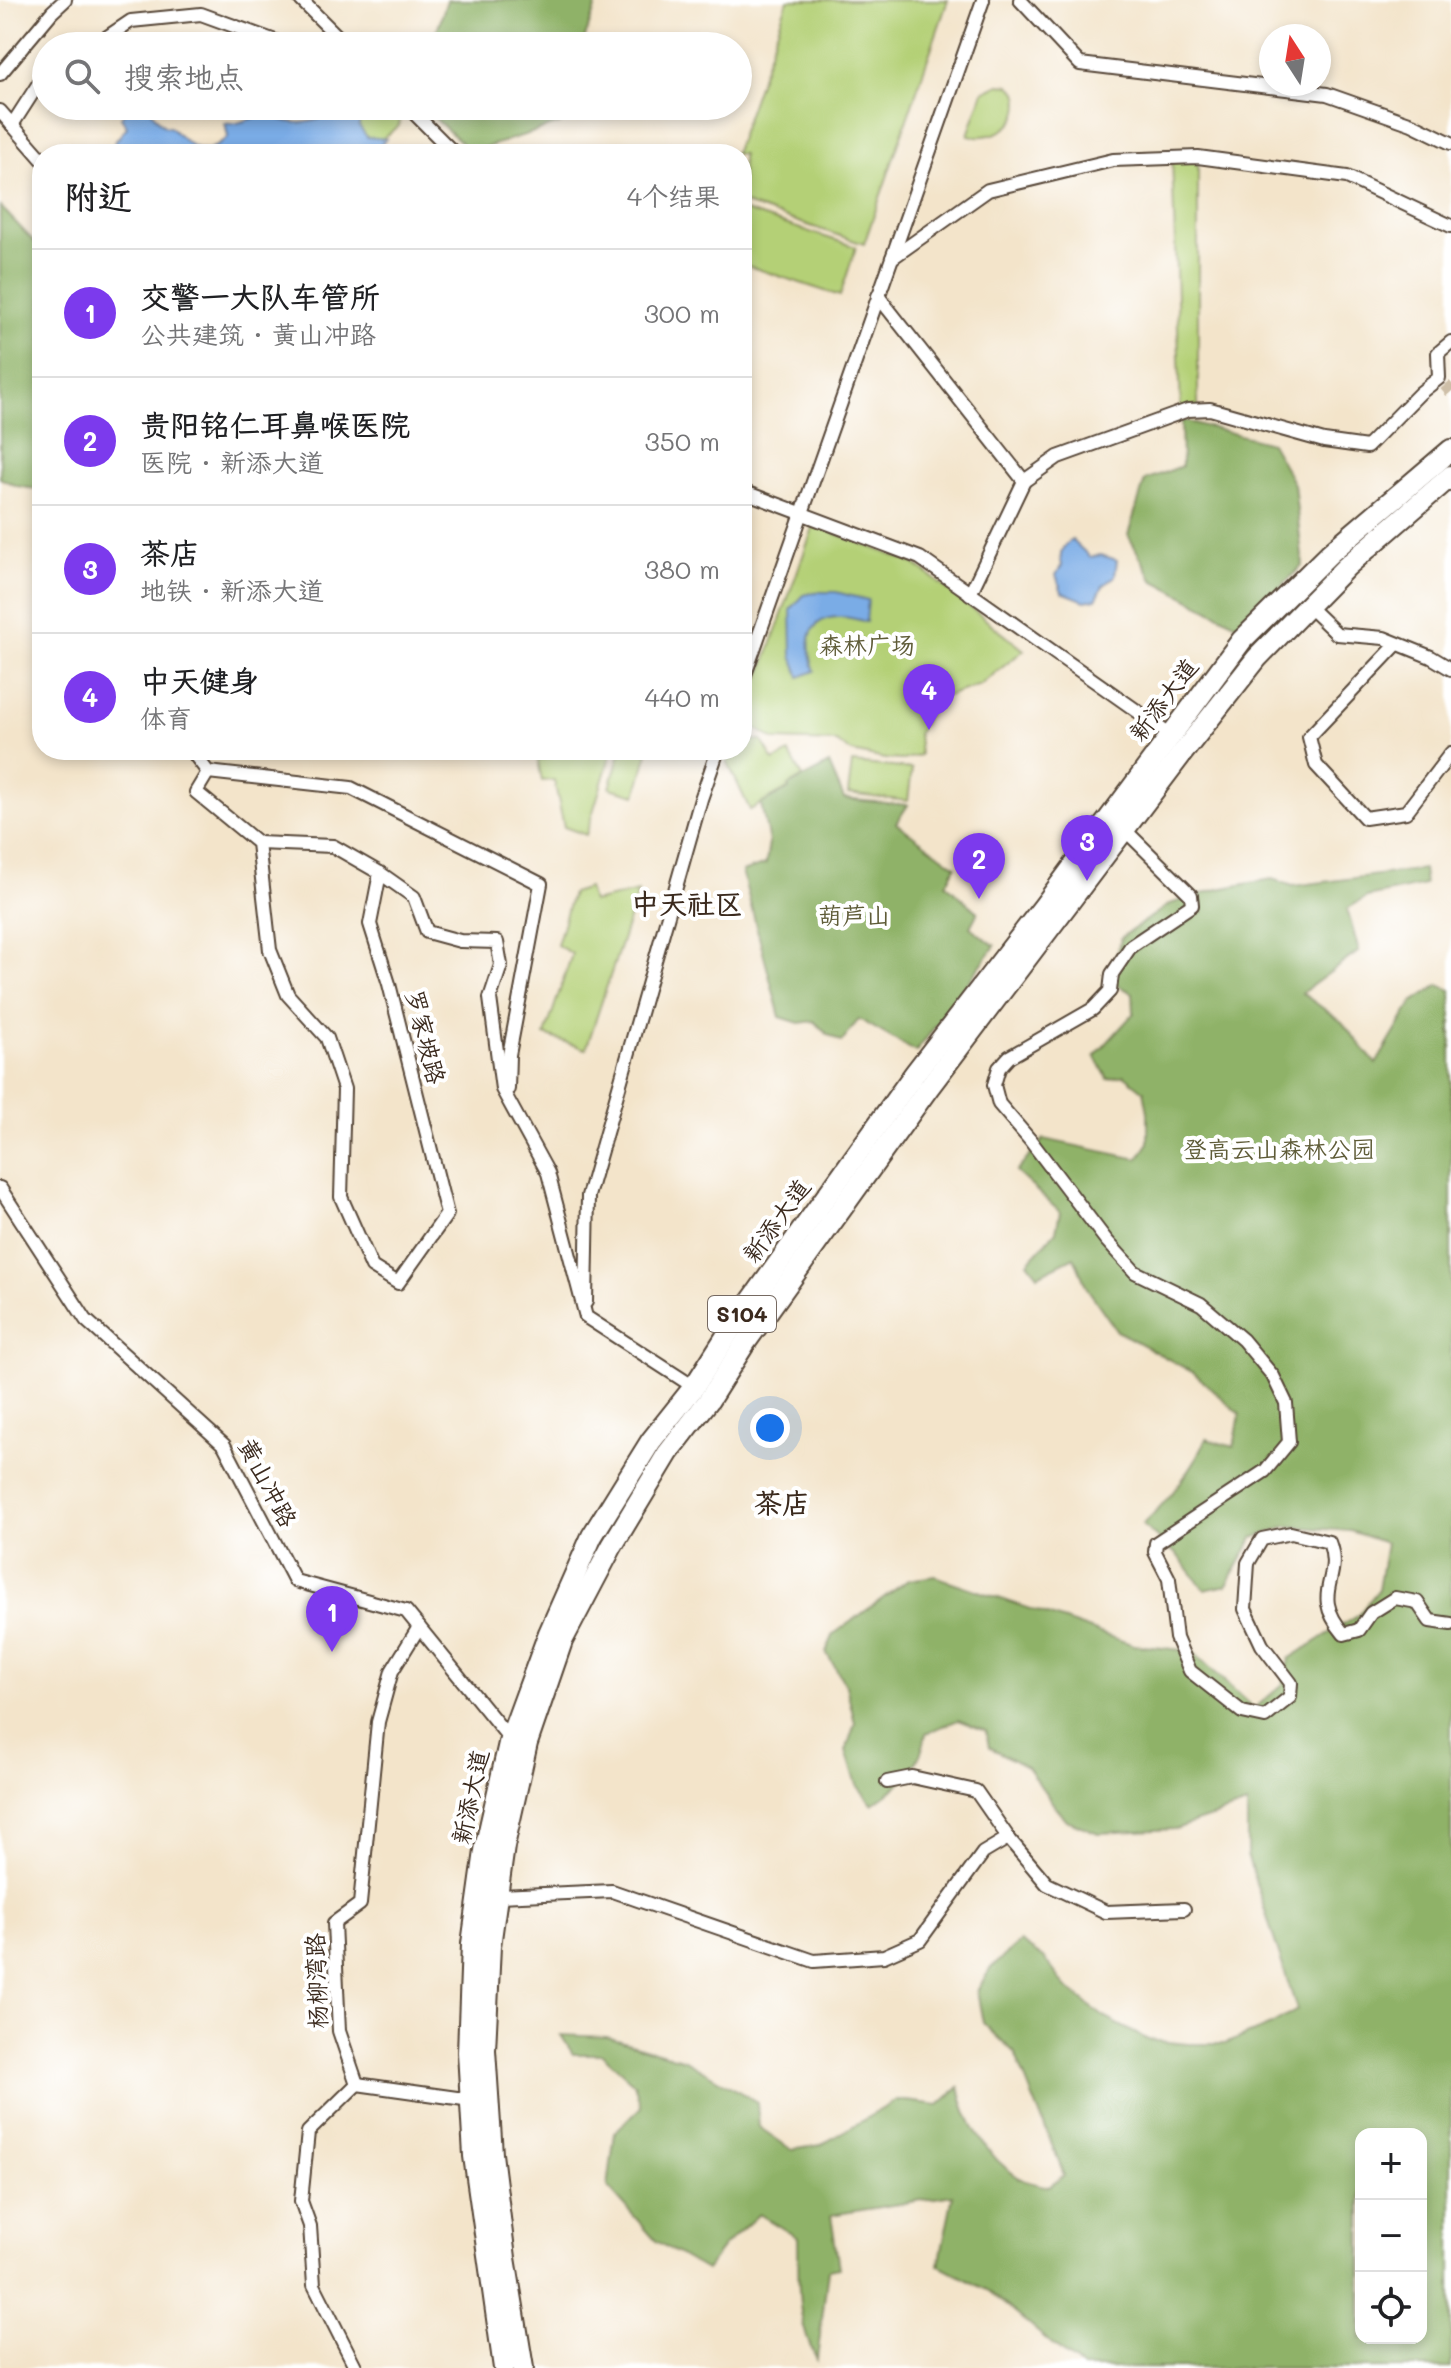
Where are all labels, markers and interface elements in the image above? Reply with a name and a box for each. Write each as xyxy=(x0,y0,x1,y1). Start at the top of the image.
north arrow xyxy=(1259,24,1331,96)
search box xyxy=(32,32,752,120)
icon: search xyxy=(60,54,104,98)
text: 搜索地点 xyxy=(124,56,244,96)
text: 附近 xyxy=(64,173,132,218)
text: 4个结果 xyxy=(627,179,720,213)
text: 交警一大队车管所 xyxy=(140,276,380,316)
text: 1 xyxy=(84,296,96,330)
text: 300 m xyxy=(644,296,720,330)
text: 公共建筑 · 黄山冲路 xyxy=(140,317,376,351)
text: 贵阳铭仁耳鼻喉医院 xyxy=(140,404,410,444)
text: 2 xyxy=(83,424,97,458)
text: 350 m xyxy=(645,424,720,458)
text: 医院 · 新添大道 xyxy=(140,445,324,479)
text: 茶店 xyxy=(140,532,200,572)
text: 3 xyxy=(82,552,98,586)
text: 380 m xyxy=(644,552,720,586)
text: 地铁 · 新添大道 xyxy=(140,573,324,607)
park label: 森林广场 xyxy=(819,629,915,660)
street label: 新添大道 xyxy=(1122,651,1204,747)
text: 中天健身 xyxy=(140,660,260,700)
pin: 4 xyxy=(903,664,955,730)
text: 4 xyxy=(82,680,98,714)
text: 440 m xyxy=(644,680,720,714)
text: 体育 xyxy=(140,701,192,735)
pin: 3 xyxy=(1061,815,1113,881)
pin: 2 xyxy=(953,833,1005,899)
district label: 中天社区 xyxy=(631,885,743,921)
park label: 葫芦山 xyxy=(818,899,890,930)
street label: 罗家坡路 xyxy=(400,986,453,1087)
park label: 登高云山森林公园 xyxy=(1183,1133,1375,1164)
street label: 新添大道 xyxy=(735,1172,817,1268)
road number: S104 xyxy=(708,1296,776,1332)
your location xyxy=(750,1408,790,1448)
street label: 黄山冲路 xyxy=(232,1433,305,1532)
district label: 茶店 xyxy=(754,1484,810,1520)
pin: 1 xyxy=(306,1586,358,1652)
street label: 新添大道 xyxy=(444,1747,495,1847)
street label: 杨柳湾路 xyxy=(298,1933,333,2030)
map controls xyxy=(1355,2128,1427,2344)
button: + xyxy=(1355,2128,1427,2200)
button: − xyxy=(1355,2200,1427,2272)
button: locate xyxy=(1355,2272,1427,2344)

